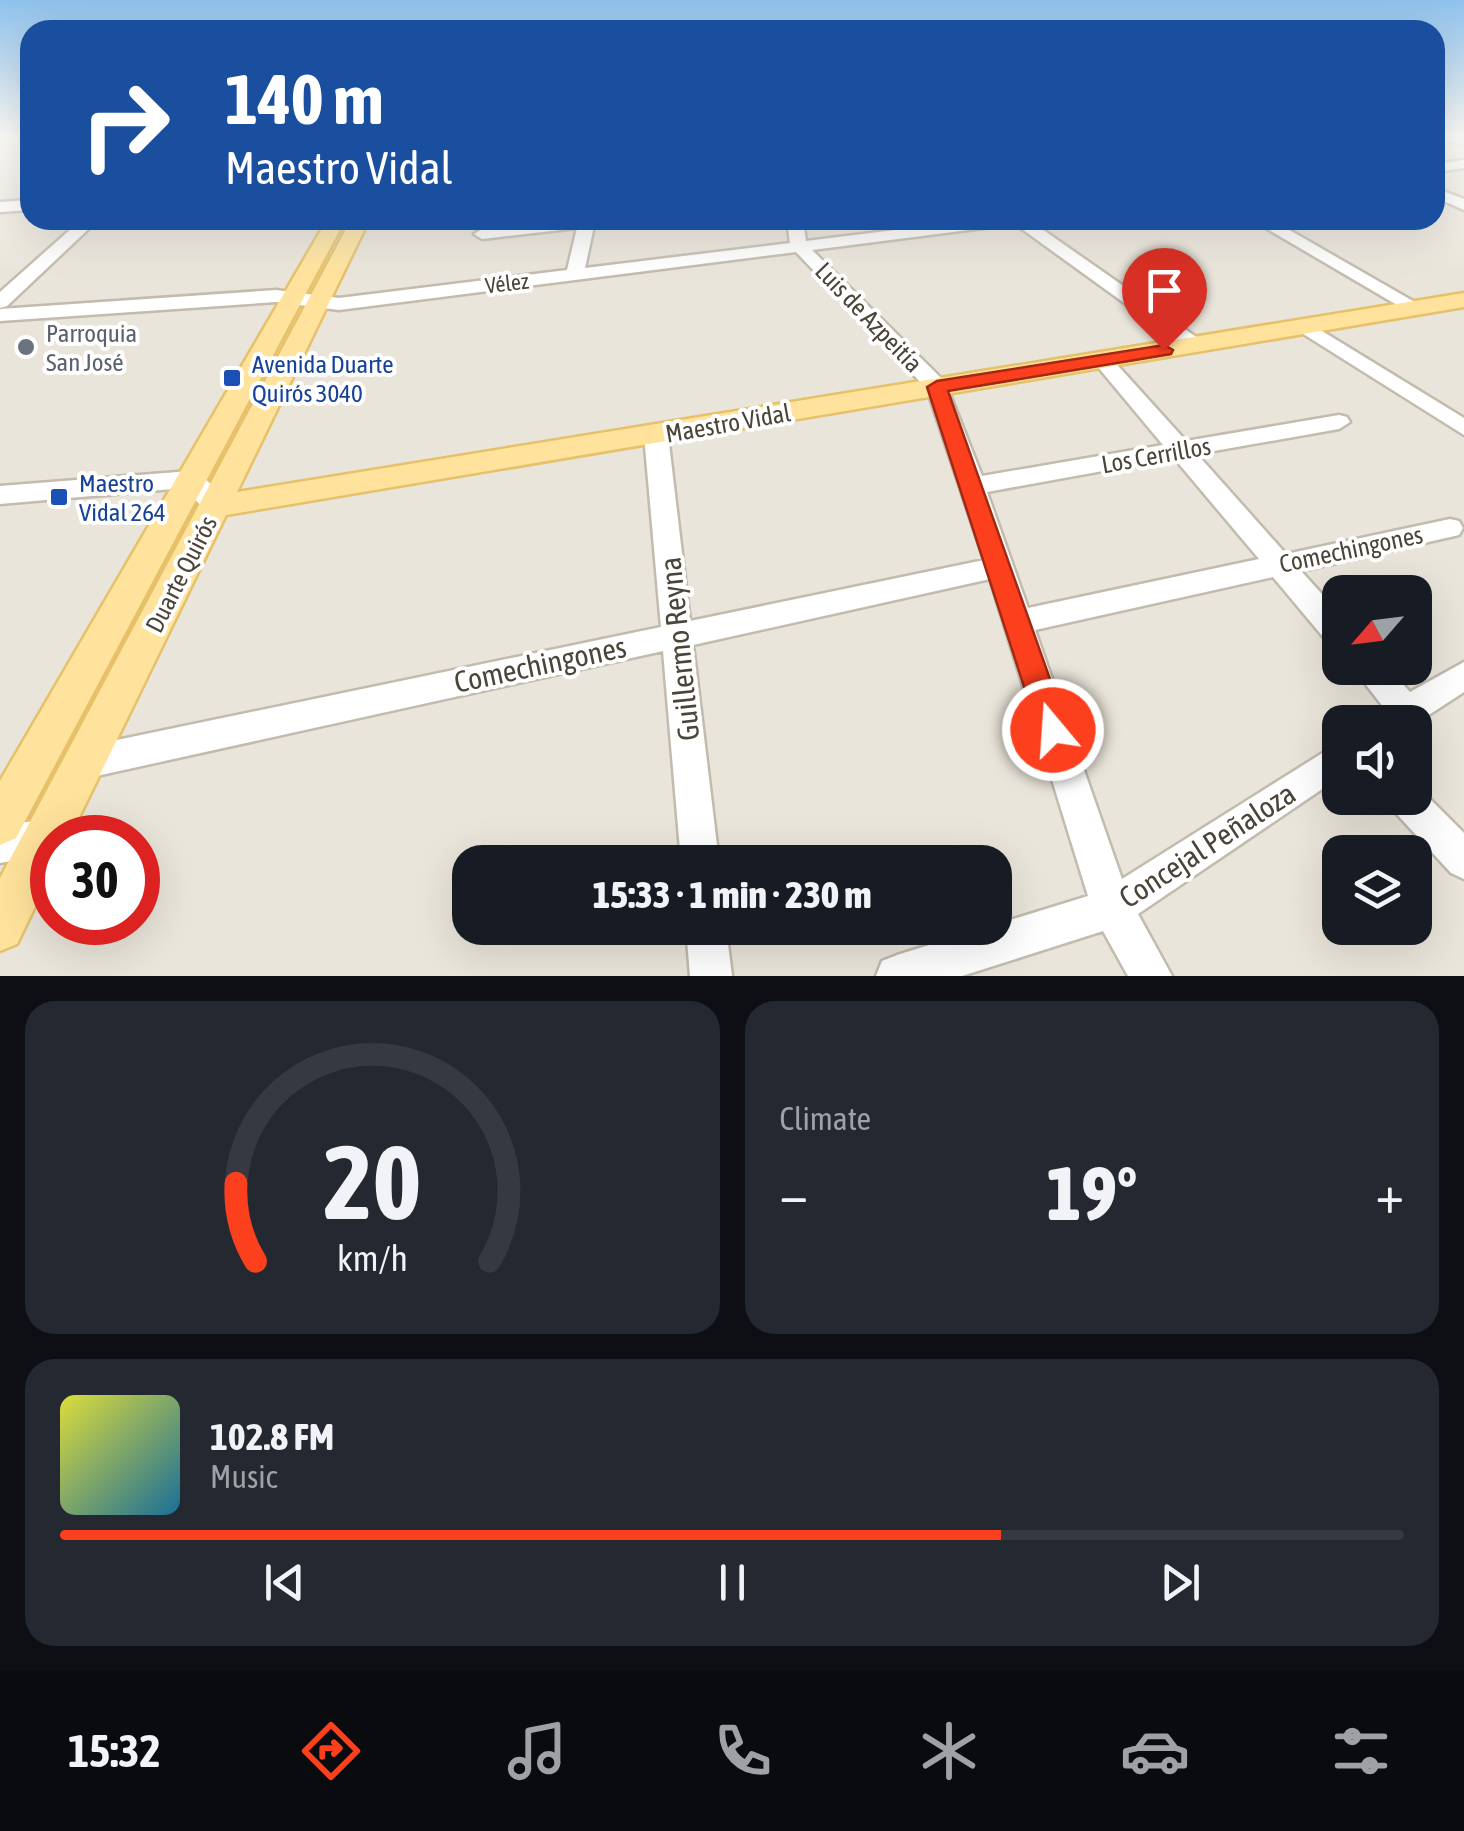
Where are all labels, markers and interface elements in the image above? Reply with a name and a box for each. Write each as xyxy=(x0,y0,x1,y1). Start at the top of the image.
text: 140 m xyxy=(225,59,384,139)
icon: right xyxy=(60,60,190,190)
text: Maestro Vidal xyxy=(225,142,453,194)
pin xyxy=(1122,248,1207,351)
street label: Luis de Azpeitía xyxy=(810,257,928,377)
icon: arrive xyxy=(1137,263,1192,318)
street label: Vélez xyxy=(484,267,530,299)
place label: Parroquia San José xyxy=(46,319,137,376)
marker: Parroquia San José xyxy=(15,336,37,358)
place label: Avenida Duarte Quirós 3040 xyxy=(252,350,394,407)
marker: Avenida Duarte Quirós 3040 xyxy=(221,367,243,389)
street label: Maestro Vidal xyxy=(663,398,793,448)
street label: Los Cerrillos xyxy=(1099,432,1213,478)
place label: Maestro Vidal 264 xyxy=(79,469,166,526)
marker: Maestro Vidal 264 xyxy=(48,486,70,508)
street label: Duarte Quirós xyxy=(140,511,222,637)
street label: Comechingones xyxy=(1277,520,1425,578)
street label: Guillermo Reyna xyxy=(652,556,706,742)
north arrow xyxy=(1322,575,1432,685)
map controls xyxy=(1322,575,1432,945)
street label: Comechingones xyxy=(451,629,629,699)
position arrow xyxy=(1001,678,1105,782)
button: sound xyxy=(1322,705,1432,815)
street label: Concejal Peñaloza xyxy=(1113,776,1301,914)
speed limit sign: 30 xyxy=(30,815,160,945)
button: layers xyxy=(1322,835,1432,945)
text: 15:33 · 1 min · 230 m xyxy=(592,873,872,916)
text: Climate xyxy=(780,1100,871,1137)
text: 20 xyxy=(323,1122,421,1241)
text: 19° xyxy=(1046,1150,1137,1236)
text: − xyxy=(780,1162,808,1225)
text: + xyxy=(1375,1162,1404,1225)
text: km/h xyxy=(337,1238,408,1279)
text: 102.8 FM xyxy=(210,1415,334,1458)
text: Music xyxy=(210,1458,277,1495)
icon: previous xyxy=(257,1555,312,1610)
icon: pause xyxy=(705,1555,760,1610)
icon: next xyxy=(1153,1555,1208,1610)
icon: directions xyxy=(296,1716,366,1786)
icon: music xyxy=(502,1716,572,1786)
icon: phone xyxy=(708,1716,778,1786)
icon: climate xyxy=(914,1716,984,1786)
icon: car xyxy=(1120,1716,1190,1786)
icon: filters xyxy=(1326,1716,1396,1786)
text: 15:32 xyxy=(68,1725,161,1777)

